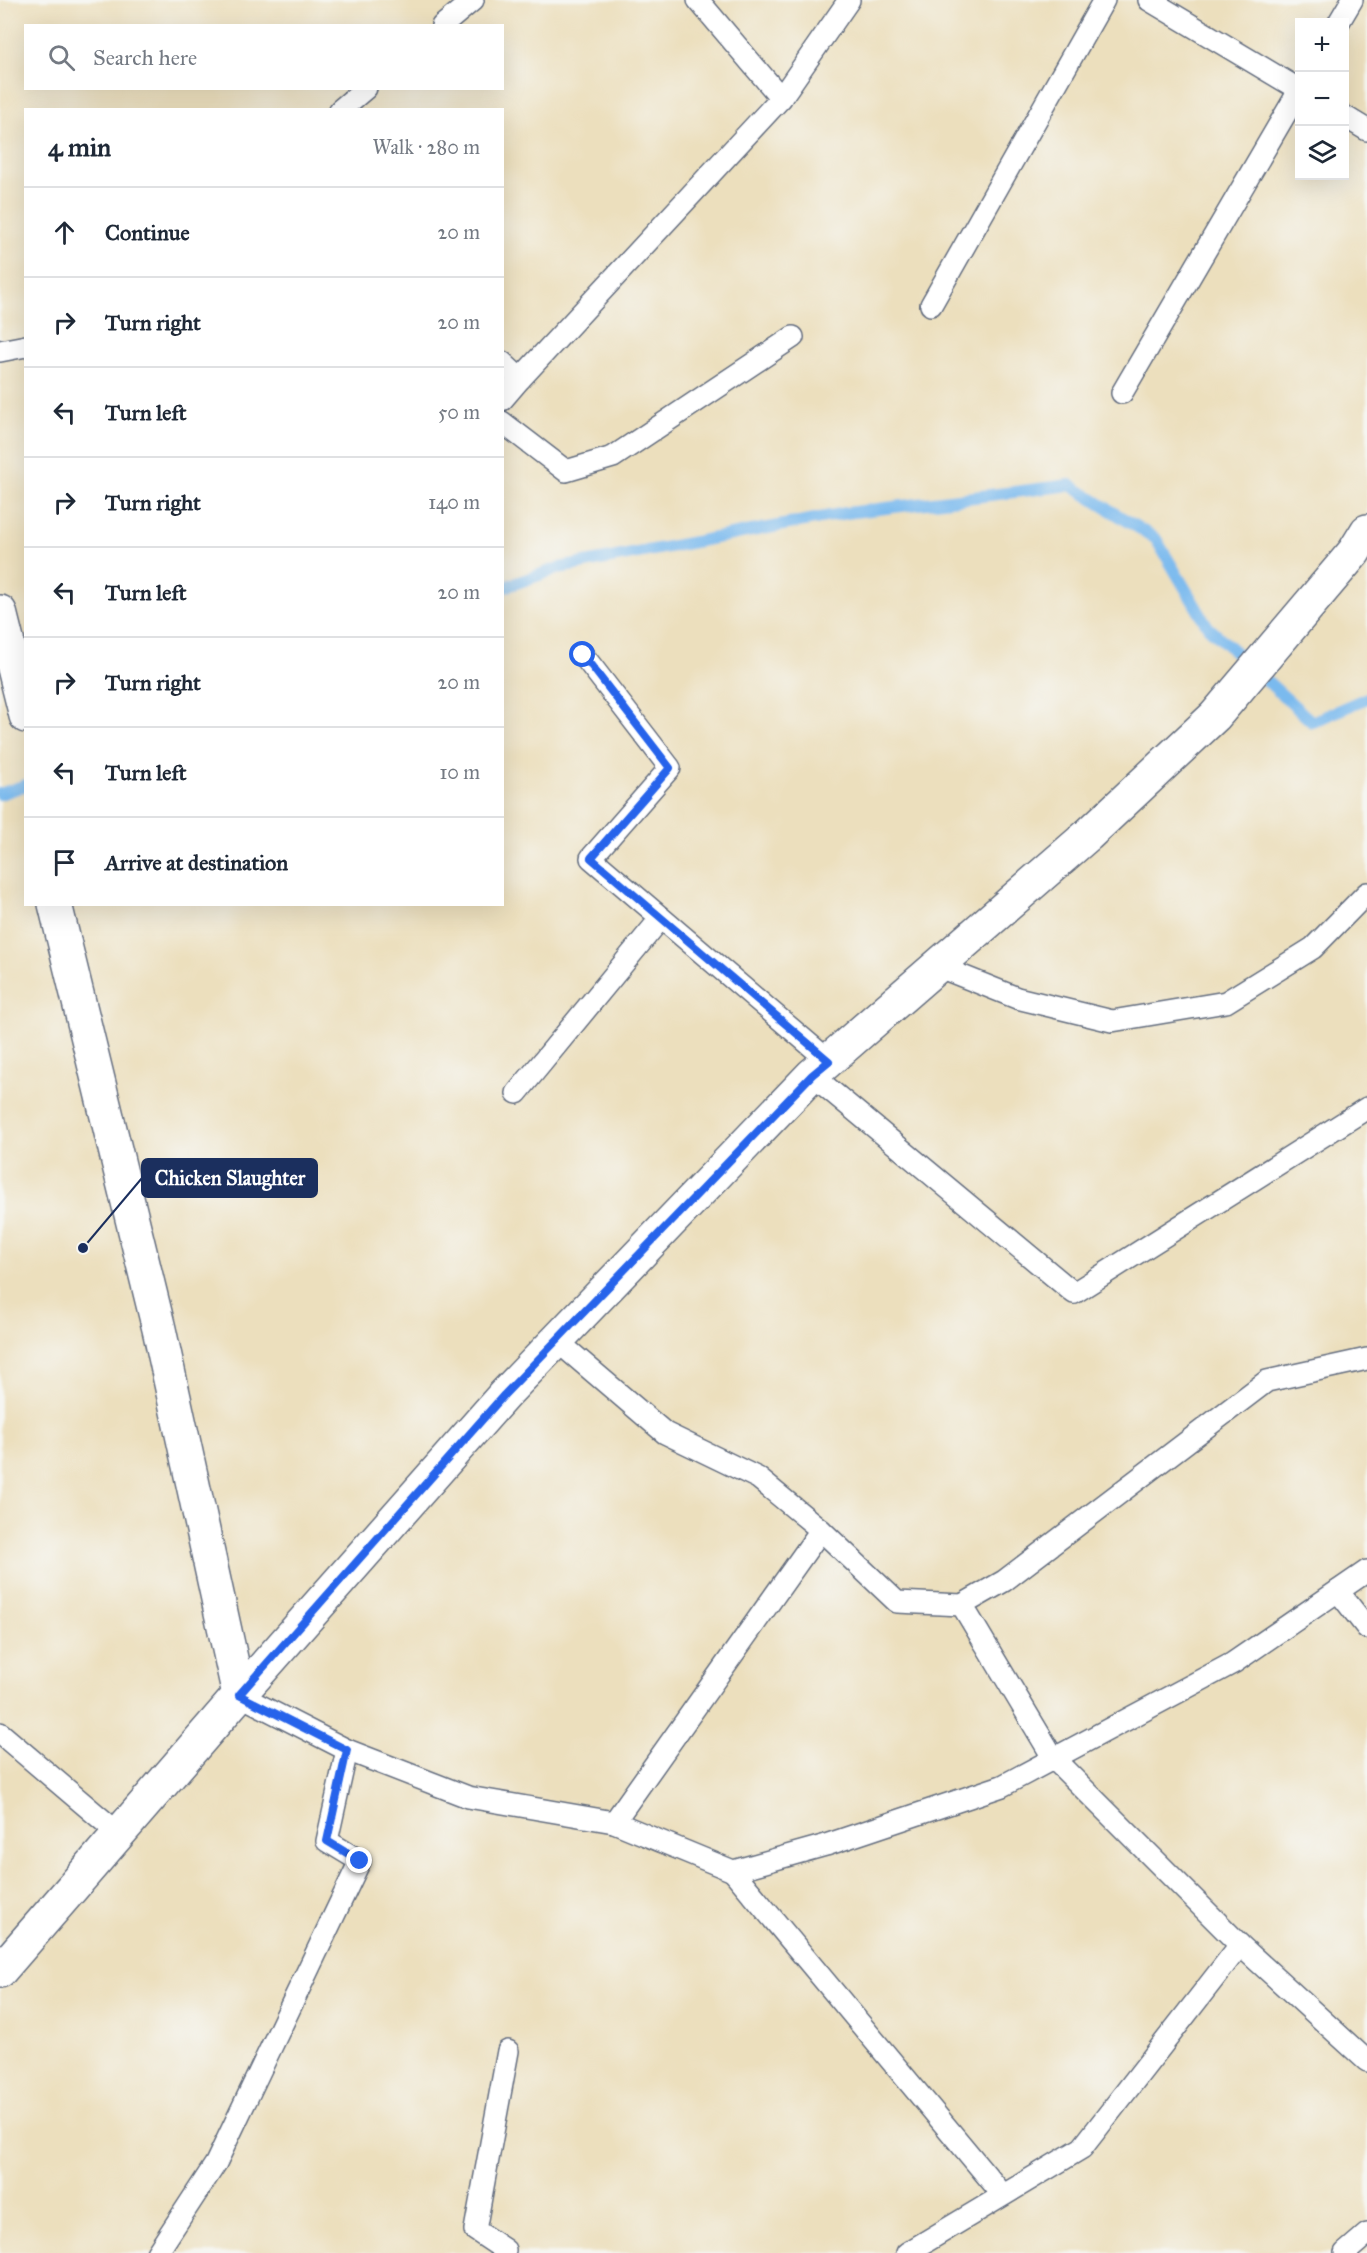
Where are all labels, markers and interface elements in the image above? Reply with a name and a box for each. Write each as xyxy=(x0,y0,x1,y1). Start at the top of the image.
map controls xyxy=(1295,18,1349,180)
button: + xyxy=(1295,18,1349,72)
search box xyxy=(24,24,504,90)
icon: search xyxy=(45,41,78,74)
text: Search here xyxy=(93,44,197,71)
button: − xyxy=(1295,72,1349,126)
button: layers xyxy=(1295,126,1349,180)
text: 4 min xyxy=(48,131,111,163)
text: Walk · 280 m xyxy=(373,135,480,159)
icon: ahead xyxy=(48,216,81,249)
text: Continue xyxy=(105,219,190,246)
text: 20 m xyxy=(437,220,480,244)
icon: right xyxy=(48,306,81,339)
text: Turn right xyxy=(105,309,201,336)
text: 20 m xyxy=(437,310,480,334)
icon: left xyxy=(48,396,81,429)
text: Turn left xyxy=(105,399,187,426)
text: 50 m xyxy=(438,400,480,424)
icon: right xyxy=(48,486,81,519)
text: Turn right xyxy=(105,489,201,516)
text: 140 m xyxy=(428,490,480,514)
icon: left xyxy=(48,576,81,609)
text: Turn left xyxy=(105,579,187,606)
text: 20 m xyxy=(437,580,480,604)
route start xyxy=(569,641,595,667)
icon: right xyxy=(48,666,81,699)
text: Turn right xyxy=(105,669,201,696)
text: 20 m xyxy=(437,670,480,694)
icon: left xyxy=(48,756,81,789)
text: Turn left xyxy=(105,759,187,786)
text: 10 m xyxy=(439,760,480,784)
icon: arrive xyxy=(48,846,81,879)
text: Arrive at destination xyxy=(105,849,288,876)
callout: Chicken Slaughter xyxy=(142,1159,317,1197)
text: Chicken Slaughter xyxy=(155,1166,306,1191)
route end xyxy=(346,1847,372,1873)

